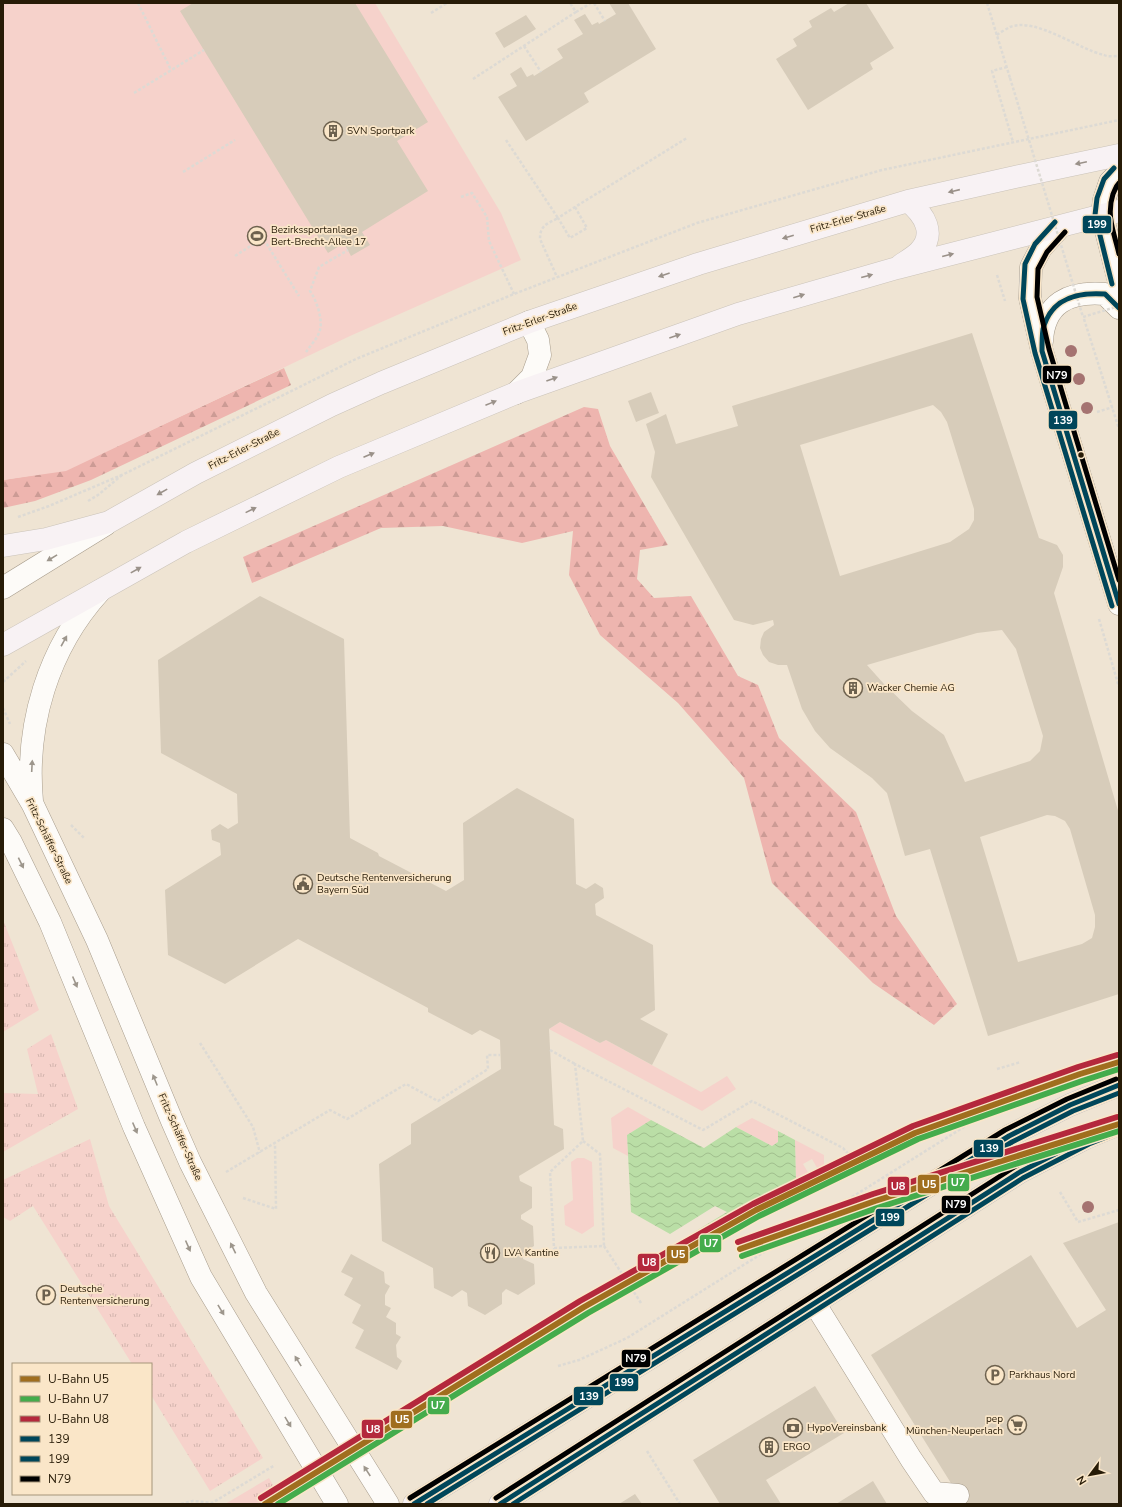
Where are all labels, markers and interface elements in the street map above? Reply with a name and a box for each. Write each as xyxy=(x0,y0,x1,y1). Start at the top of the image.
building icon: SVN Sportpark xyxy=(322,120,344,142)
place label: SVN Sportpark xyxy=(347,124,415,138)
one-way arrow xyxy=(1075,160,1087,166)
one-way arrow xyxy=(948,188,960,194)
street label: Fritz-Erler-Straße xyxy=(808,201,888,237)
line badge: 199 xyxy=(1082,215,1112,234)
text: 199 xyxy=(1087,217,1107,232)
place label: Bezirkssportanlage Bert-Brecht-Allee 17 xyxy=(271,223,366,249)
sports icon: Bezirkssportanlage Bert-Brecht-Allee 17 xyxy=(246,225,268,247)
one-way arrow xyxy=(782,234,794,240)
one-way arrow xyxy=(942,252,954,258)
one-way arrow xyxy=(658,273,670,279)
one-way arrow xyxy=(861,273,873,279)
one-way arrow xyxy=(793,293,805,299)
street label: Fritz-Erler-Straße xyxy=(501,299,579,339)
one-way arrow xyxy=(669,332,681,338)
line badge: N79 xyxy=(1042,365,1072,384)
text: N79 xyxy=(1046,368,1068,383)
one-way arrow xyxy=(547,376,559,382)
one-way arrow xyxy=(485,400,496,406)
line badge: 139 xyxy=(1048,410,1078,430)
text: 139 xyxy=(1053,413,1073,428)
street label: Fritz-Erler-Straße xyxy=(206,425,282,473)
unlabelled marker xyxy=(1076,450,1086,460)
one-way arrow xyxy=(363,451,375,457)
one-way arrow xyxy=(156,489,168,496)
one-way arrow xyxy=(246,507,257,513)
one-way arrow xyxy=(47,554,57,562)
one-way arrow xyxy=(130,566,142,573)
one-way arrow xyxy=(61,635,67,647)
building icon: Wacker Chemie AG xyxy=(842,677,864,699)
place label: Wacker Chemie AG xyxy=(867,681,955,695)
one-way arrow xyxy=(28,760,35,772)
street label: Fritz-Schäffer-Straße xyxy=(22,796,76,886)
one-way arrow xyxy=(18,858,24,869)
place label: Deutsche Rentenversicherung Bayern Süd xyxy=(317,871,451,897)
public building icon: Deutsche Rentenversicherung Bayern Süd xyxy=(292,873,314,895)
one-way arrow xyxy=(72,976,78,987)
one-way arrow xyxy=(151,1073,157,1085)
street label: Fritz-Schäffer-Straße xyxy=(155,1091,205,1183)
one-way arrow xyxy=(132,1122,138,1134)
line badge: 139 xyxy=(973,1139,1004,1158)
text: 139 xyxy=(979,1141,999,1156)
line badge: U7 xyxy=(947,1173,970,1192)
line badge: U5 xyxy=(917,1174,940,1194)
text: U7 xyxy=(951,1175,965,1190)
line badge: U8 xyxy=(887,1176,910,1196)
text: U5 xyxy=(922,1177,937,1192)
text: U8 xyxy=(891,1179,906,1194)
line badge: N79 xyxy=(941,1195,971,1214)
text: N79 xyxy=(945,1197,967,1212)
line badge: 199 xyxy=(875,1208,905,1227)
text: 199 xyxy=(880,1210,900,1225)
line badge: U7 xyxy=(699,1234,722,1253)
text: U7 xyxy=(704,1236,718,1251)
one-way arrow xyxy=(185,1241,191,1252)
restaurant icon: LVA Kantine xyxy=(479,1242,501,1264)
one-way arrow xyxy=(230,1243,236,1254)
line badge: U5 xyxy=(666,1245,689,1264)
place label: LVA Kantine xyxy=(504,1246,559,1260)
text: U5 xyxy=(671,1247,686,1262)
line badge: U8 xyxy=(637,1253,660,1272)
text: U8 xyxy=(642,1255,657,1270)
place label: Deutsche Rentenversicherung xyxy=(60,1282,150,1308)
parking icon: Deutsche Rentenversicherung xyxy=(35,1284,57,1306)
one-way arrow xyxy=(218,1304,225,1316)
line badge: N79 xyxy=(621,1349,651,1368)
text: N79 xyxy=(625,1351,647,1366)
one-way arrow xyxy=(294,1356,302,1366)
legend xyxy=(12,1363,152,1495)
parking icon: Parkhaus Nord xyxy=(984,1364,1006,1386)
place label: Parkhaus Nord xyxy=(1009,1368,1075,1382)
text: U-Bahn U5 xyxy=(48,1371,109,1387)
line badge: 199 xyxy=(609,1373,639,1392)
text: 199 xyxy=(614,1375,634,1390)
line badge: 139 xyxy=(573,1386,604,1406)
text: 139 xyxy=(579,1389,599,1404)
text: U-Bahn U7 xyxy=(48,1391,109,1407)
line badge: U7 xyxy=(427,1396,450,1415)
text: U7 xyxy=(431,1398,445,1413)
line badge: U5 xyxy=(390,1410,413,1429)
text: U-Bahn U8 xyxy=(48,1411,109,1427)
text: U5 xyxy=(395,1412,410,1427)
place label: pep München-Neuperlach xyxy=(906,1412,1003,1438)
supermarket icon: pep München-Neuperlach xyxy=(1006,1414,1028,1436)
one-way arrow xyxy=(284,1416,291,1428)
bank icon: HypoVereinsbank xyxy=(782,1417,804,1439)
line badge: U8 xyxy=(361,1419,384,1439)
place label: HypoVereinsbank xyxy=(807,1421,887,1435)
text: U8 xyxy=(366,1422,381,1437)
text: 139 xyxy=(48,1431,70,1447)
building icon: ERGO xyxy=(758,1436,780,1458)
place label: ERGO xyxy=(783,1440,811,1454)
text: 199 xyxy=(48,1451,70,1467)
north arrow xyxy=(1070,1455,1110,1495)
one-way arrow xyxy=(363,1466,371,1476)
text: N79 xyxy=(48,1471,71,1487)
text: N xyxy=(1073,1473,1090,1488)

